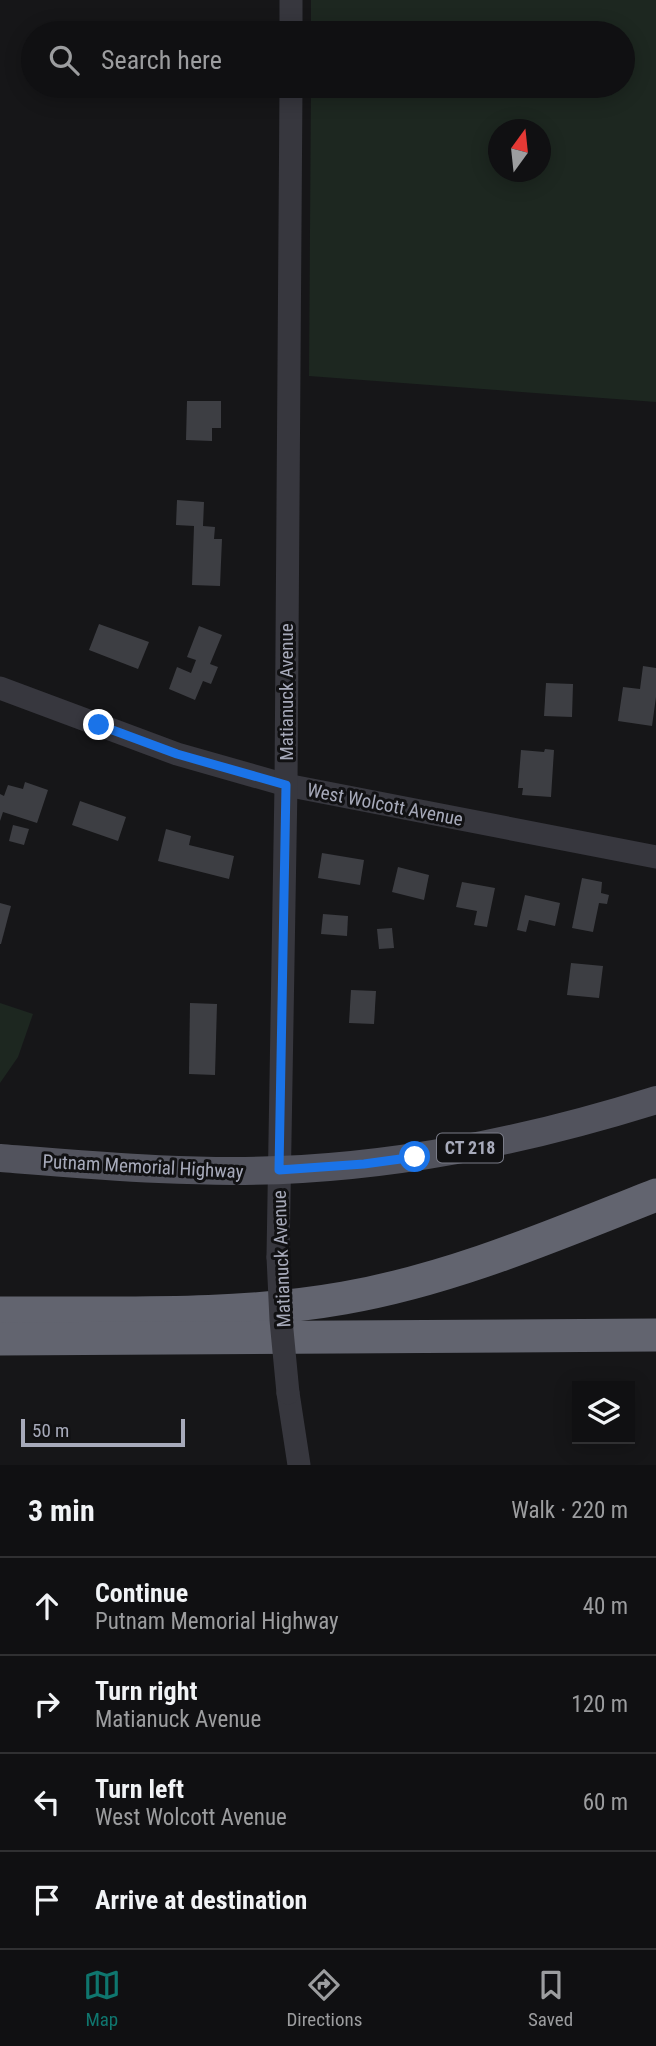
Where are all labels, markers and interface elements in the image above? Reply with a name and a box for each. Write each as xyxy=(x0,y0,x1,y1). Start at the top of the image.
search box xyxy=(21,21,635,98)
icon: search xyxy=(45,41,83,79)
text: Search here xyxy=(101,45,222,75)
north arrow xyxy=(488,119,551,182)
street label: Matianuck Avenue xyxy=(275,623,298,761)
route end xyxy=(83,709,114,740)
street label: West Wolcott Avenue xyxy=(305,778,465,831)
road number: CT 218 xyxy=(437,1134,503,1162)
route start xyxy=(399,1141,430,1172)
street label: Putnam Memorial Highway xyxy=(42,1150,244,1183)
street label: Matianuck Avenue xyxy=(268,1190,295,1328)
map controls xyxy=(572,1381,635,1444)
button: layers xyxy=(572,1381,635,1444)
scale bar xyxy=(21,1416,186,1448)
text: 50 m xyxy=(32,1419,69,1442)
text: 3 min xyxy=(28,1493,95,1528)
text: Walk · 220 m xyxy=(511,1497,628,1524)
text: Continue xyxy=(95,1578,188,1608)
icon: ahead xyxy=(28,1587,66,1625)
text: 40 m xyxy=(583,1593,628,1620)
text: Putnam Memorial Highway xyxy=(95,1608,339,1635)
text: Turn right xyxy=(95,1676,197,1706)
icon: right xyxy=(28,1685,66,1723)
text: 120 m xyxy=(571,1691,628,1718)
text: Matianuck Avenue xyxy=(95,1706,261,1733)
text: Turn left xyxy=(95,1774,184,1804)
icon: left xyxy=(28,1783,66,1821)
text: 60 m xyxy=(583,1789,628,1816)
text: West Wolcott Avenue xyxy=(95,1804,287,1831)
icon: arrive xyxy=(28,1881,66,1919)
text: Arrive at destination xyxy=(95,1885,307,1915)
tab: Map xyxy=(83,1966,121,2031)
tab: Directions xyxy=(286,1966,362,2031)
tab: Saved xyxy=(528,1966,573,2031)

